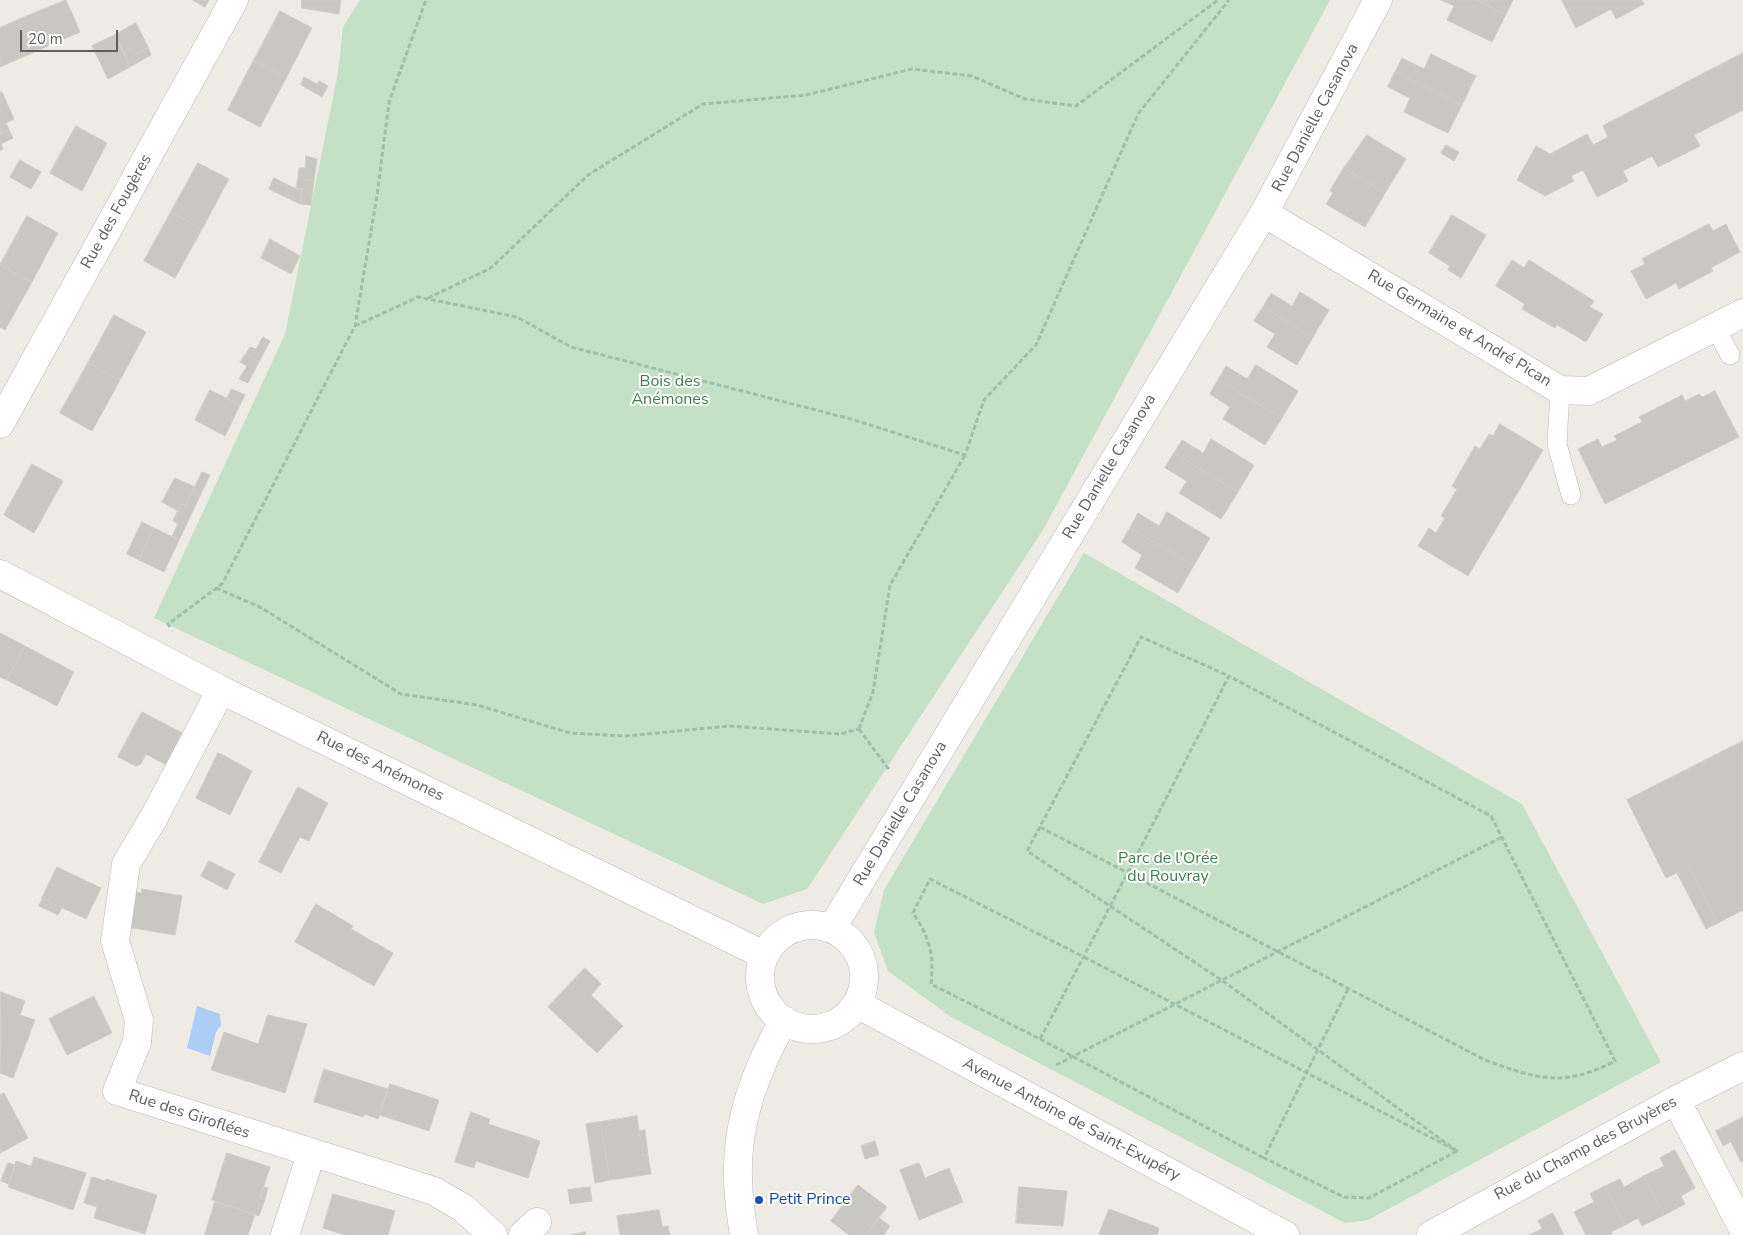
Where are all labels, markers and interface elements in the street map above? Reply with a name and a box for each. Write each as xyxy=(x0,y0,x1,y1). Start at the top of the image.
scale bar xyxy=(22,20,120,52)
text: 20 m xyxy=(28,29,63,49)
street label: Rue Danielle Casanova xyxy=(1269,40,1363,196)
street label: Rue des Fougères xyxy=(78,151,156,273)
street label: Rue Germaine et André Pican xyxy=(1364,266,1554,392)
park label: Bois des Anémones xyxy=(631,372,709,410)
street label: Rue Danielle Casanova xyxy=(1059,391,1161,543)
street label: Rue des Anémones xyxy=(313,728,447,806)
street label: Rue Danielle Casanova xyxy=(850,738,952,890)
park label: Parc de l'Orée du Rouvray xyxy=(1118,849,1218,887)
street label: Avenue Antoine de Saint-Exupéry xyxy=(959,1054,1183,1186)
street label: Rue des Giroflées xyxy=(126,1086,252,1144)
street label: Rue du Champ des Bruyères xyxy=(1492,1093,1680,1205)
place label: Petit Prince xyxy=(769,1190,851,1210)
marker: Petit Prince xyxy=(753,1194,765,1206)

